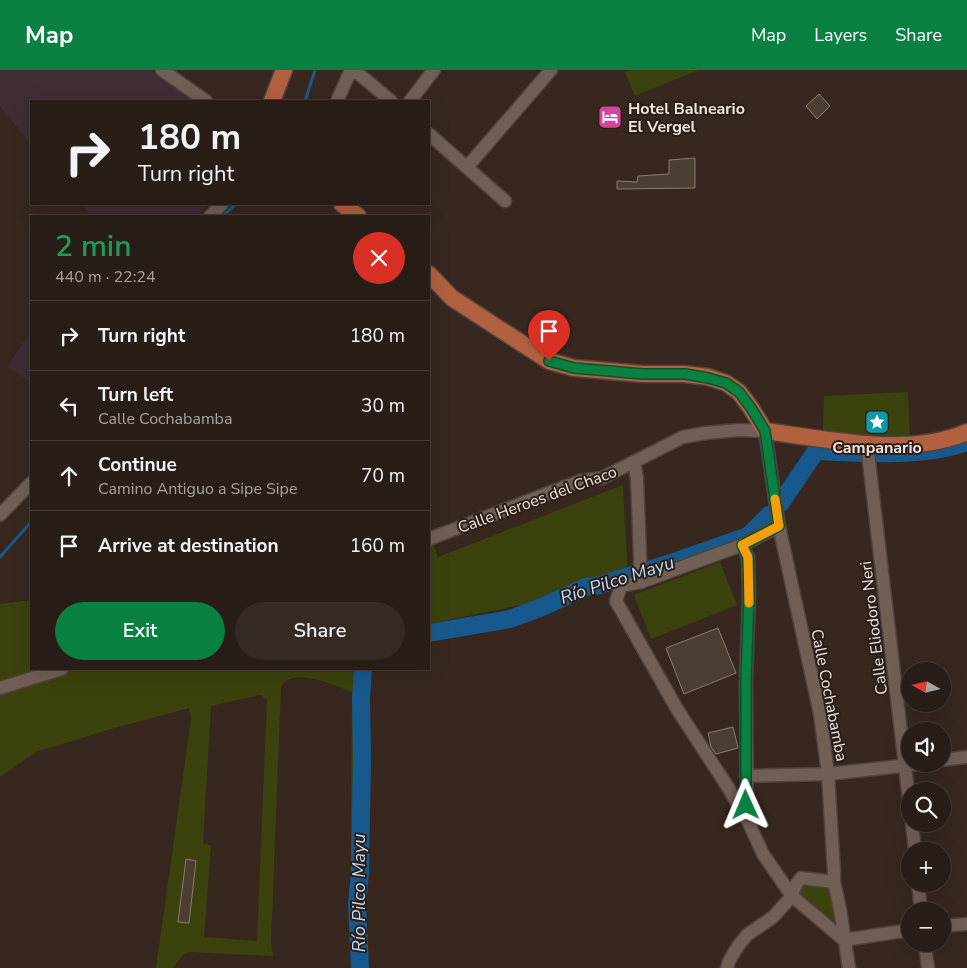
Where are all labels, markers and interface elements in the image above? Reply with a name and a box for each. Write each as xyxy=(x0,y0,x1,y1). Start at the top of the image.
text: Map xyxy=(25,19,73,51)
text: Map xyxy=(751,23,786,47)
text: Layers xyxy=(814,23,867,47)
text: Share xyxy=(895,23,942,47)
place label: Hotel Balneario El Vergel xyxy=(628,98,745,138)
hotel icon: Hotel Balneario El Vergel xyxy=(597,104,623,130)
text: 180 m xyxy=(138,114,241,161)
icon: right xyxy=(55,120,120,185)
text: Turn right xyxy=(138,159,234,189)
text: 2 min xyxy=(55,226,131,267)
button: close xyxy=(353,232,405,284)
text: 440 m · 22:24 xyxy=(55,266,156,288)
pin xyxy=(528,310,570,361)
icon: arrive xyxy=(535,317,563,345)
icon: right xyxy=(55,322,83,350)
text: Turn right xyxy=(98,323,185,349)
text: 180 m xyxy=(350,323,405,349)
text: Turn left xyxy=(98,382,173,408)
icon: left xyxy=(55,392,83,420)
text: 30 m xyxy=(361,393,405,419)
text: Calle Cochabamba xyxy=(98,408,232,430)
place icon: Campanario xyxy=(864,409,890,435)
place label: Campanario xyxy=(832,437,922,459)
text: Continue xyxy=(98,452,177,478)
street label: Calle Heroes del Chaco xyxy=(455,461,620,539)
icon: ahead xyxy=(55,462,83,490)
text: 70 m xyxy=(361,463,405,489)
text: Camino Antiguo a Sipe Sipe xyxy=(98,478,297,500)
icon: arrive xyxy=(55,532,83,560)
text: Arrive at destination xyxy=(98,533,279,559)
text: 160 m xyxy=(350,533,405,559)
water label: Río Pilco Mayu xyxy=(557,550,677,610)
street label: Calle Eliodoro Neri xyxy=(855,560,893,696)
button: Exit xyxy=(55,602,225,660)
button: Share xyxy=(235,602,405,660)
street label: Calle Cochabamba xyxy=(805,627,853,763)
north arrow xyxy=(901,662,951,712)
map controls xyxy=(901,662,951,952)
button: sound xyxy=(901,722,951,772)
position arrow xyxy=(719,778,771,830)
button: search xyxy=(901,782,951,832)
water label: Río Pilco Mayu xyxy=(347,834,371,952)
button: + xyxy=(901,842,951,892)
button: − xyxy=(901,902,951,952)

